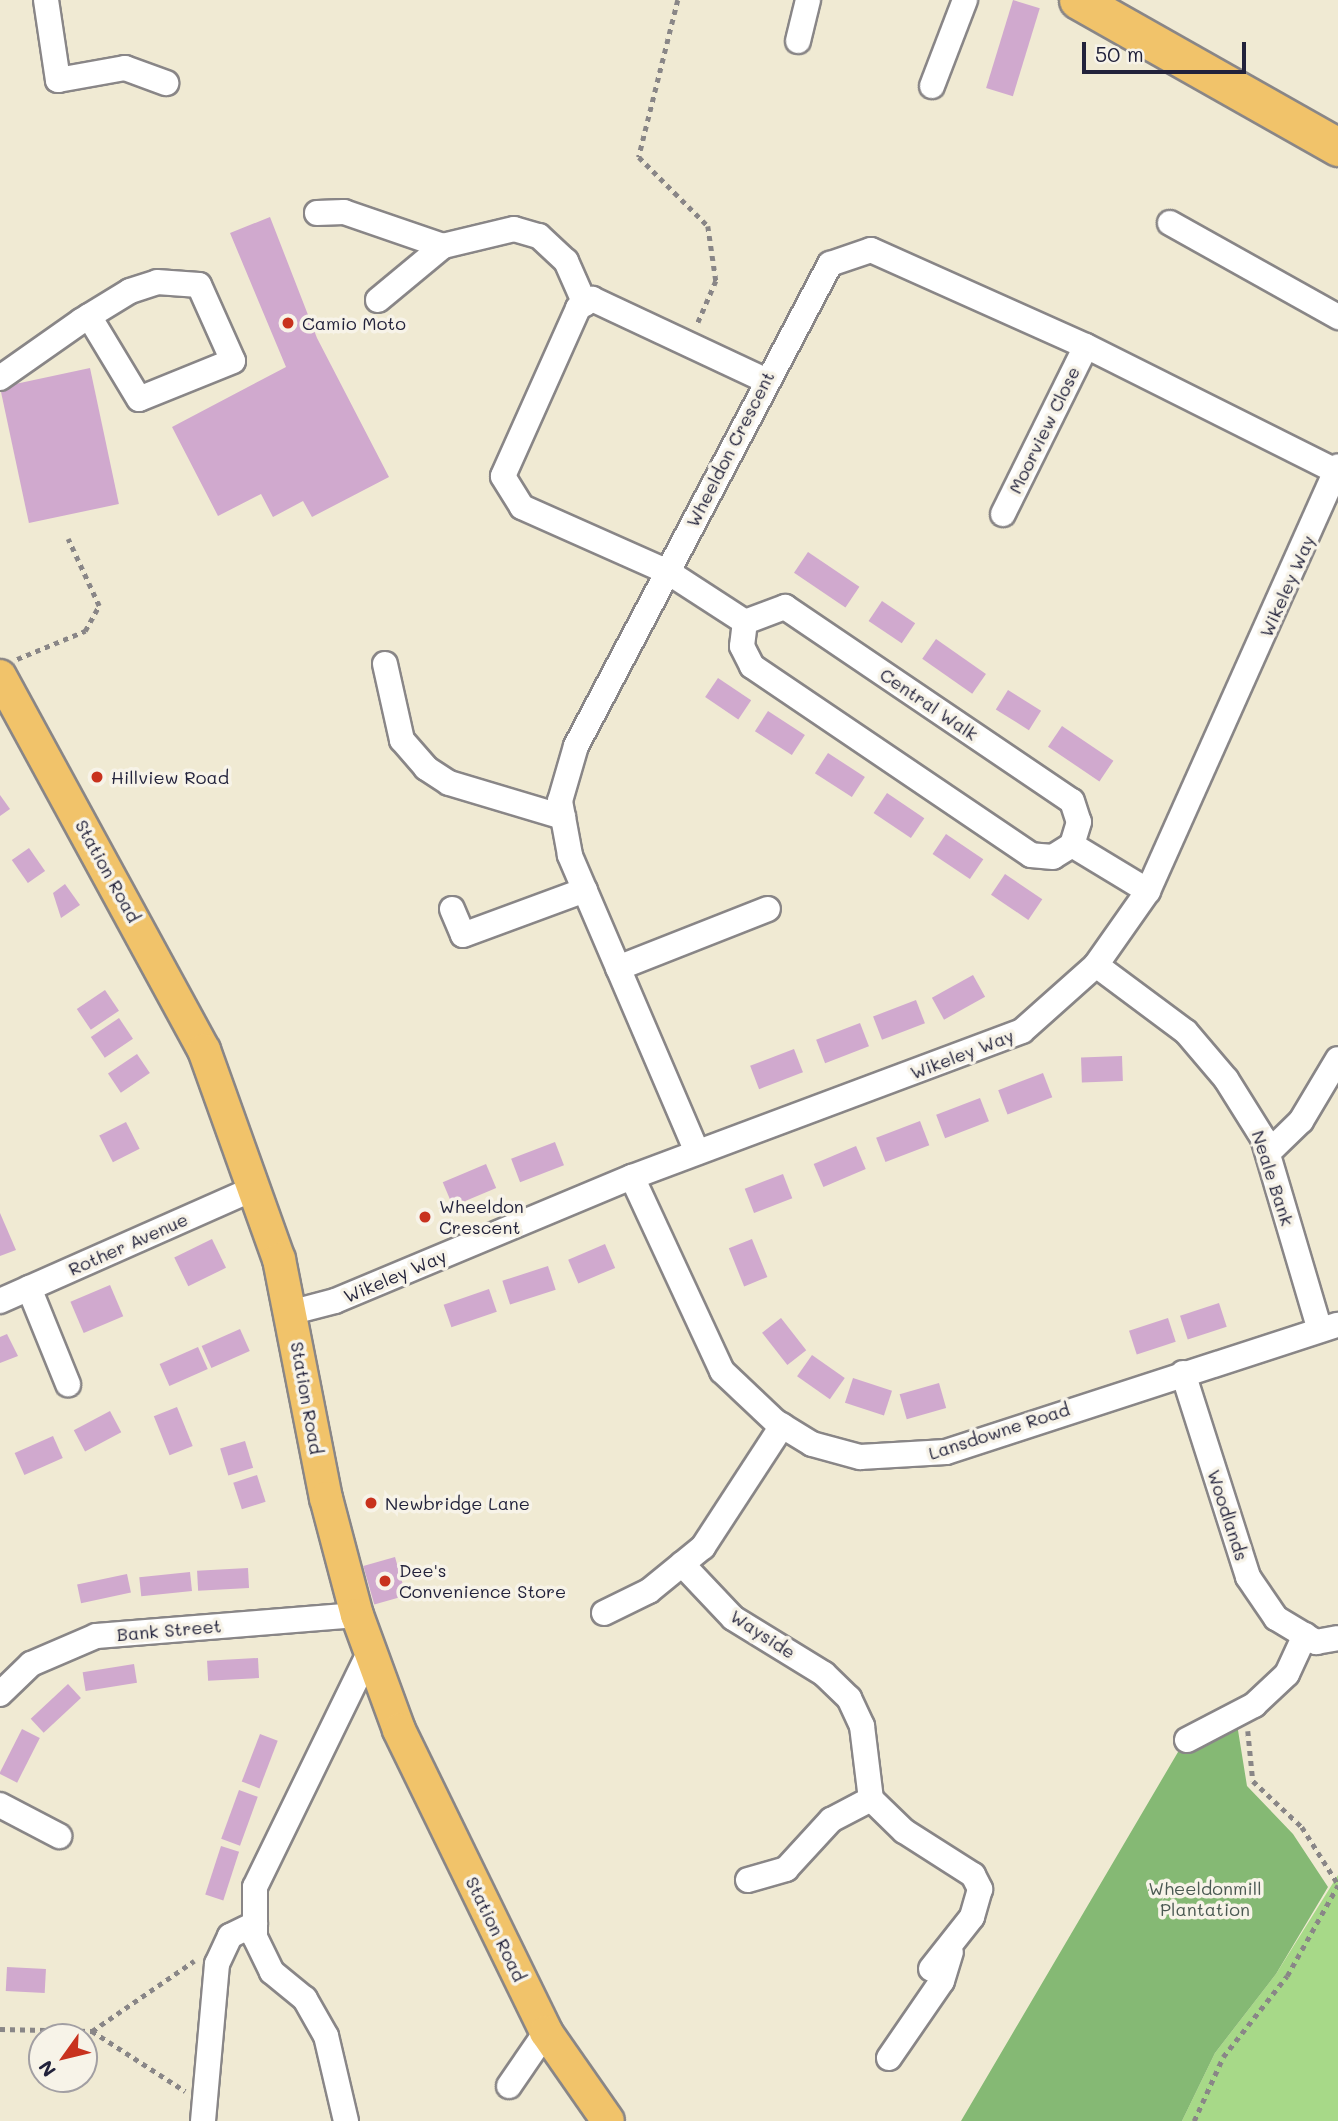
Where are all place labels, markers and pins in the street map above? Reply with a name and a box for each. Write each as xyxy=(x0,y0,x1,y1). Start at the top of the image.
place label: Camio Moto xyxy=(302,312,406,334)
marker: Camio Moto xyxy=(280,315,296,331)
place label: Hillview Road xyxy=(111,766,229,788)
marker: Hillview Road xyxy=(89,769,105,785)
place label: Wheeldon Crescent xyxy=(439,1196,524,1238)
marker: Wheeldon Crescent xyxy=(417,1209,433,1225)
place label: Newbridge Lane xyxy=(385,1492,530,1514)
marker: Newbridge Lane xyxy=(363,1495,379,1511)
place label: Dee's Convenience Store xyxy=(399,1560,566,1602)
marker: Dee's Convenience Store xyxy=(377,1573,393,1589)

